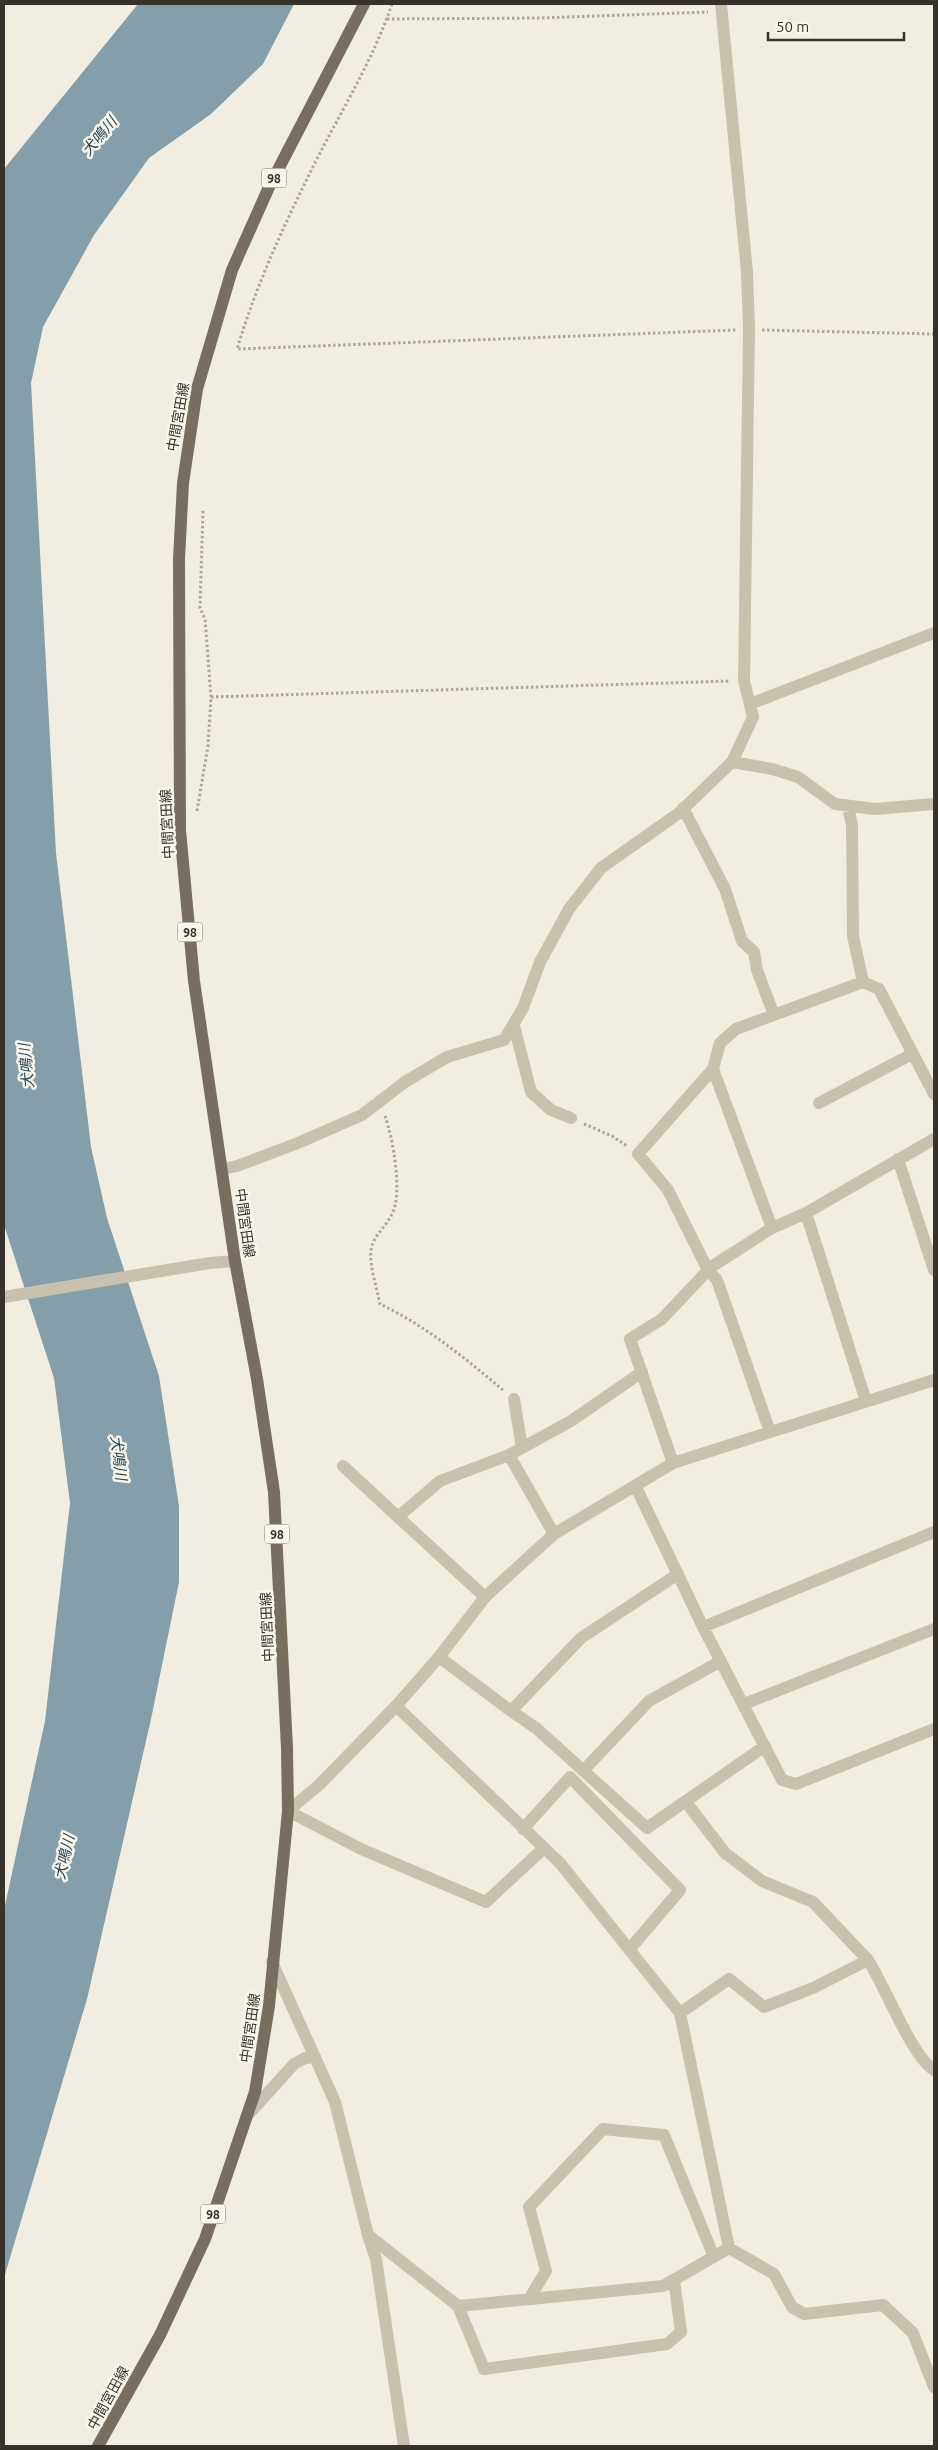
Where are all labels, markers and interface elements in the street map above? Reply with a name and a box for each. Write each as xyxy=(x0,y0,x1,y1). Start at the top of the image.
scale bar xyxy=(768,10,904,42)
text: 50 m xyxy=(776,18,809,35)
water label: 犬鳴川 xyxy=(78,112,121,159)
road number: 98 xyxy=(262,168,286,188)
street label: 中間宮田線 xyxy=(164,381,192,453)
street label: 中間宮田線 xyxy=(157,789,177,859)
road number: 98 xyxy=(178,922,202,942)
water label: 犬鳴川 xyxy=(15,1041,36,1089)
street label: 中間宮田線 xyxy=(232,1187,258,1259)
water label: 犬鳴川 xyxy=(108,1435,130,1483)
road number: 98 xyxy=(264,1525,290,1544)
street label: 中間宮田線 xyxy=(257,1592,277,1662)
water label: 犬鳴川 xyxy=(51,1831,78,1881)
street label: 中間宮田線 xyxy=(237,1992,263,2064)
road number: 98 xyxy=(200,2204,226,2224)
street label: 中間宮田線 xyxy=(84,2364,132,2432)

